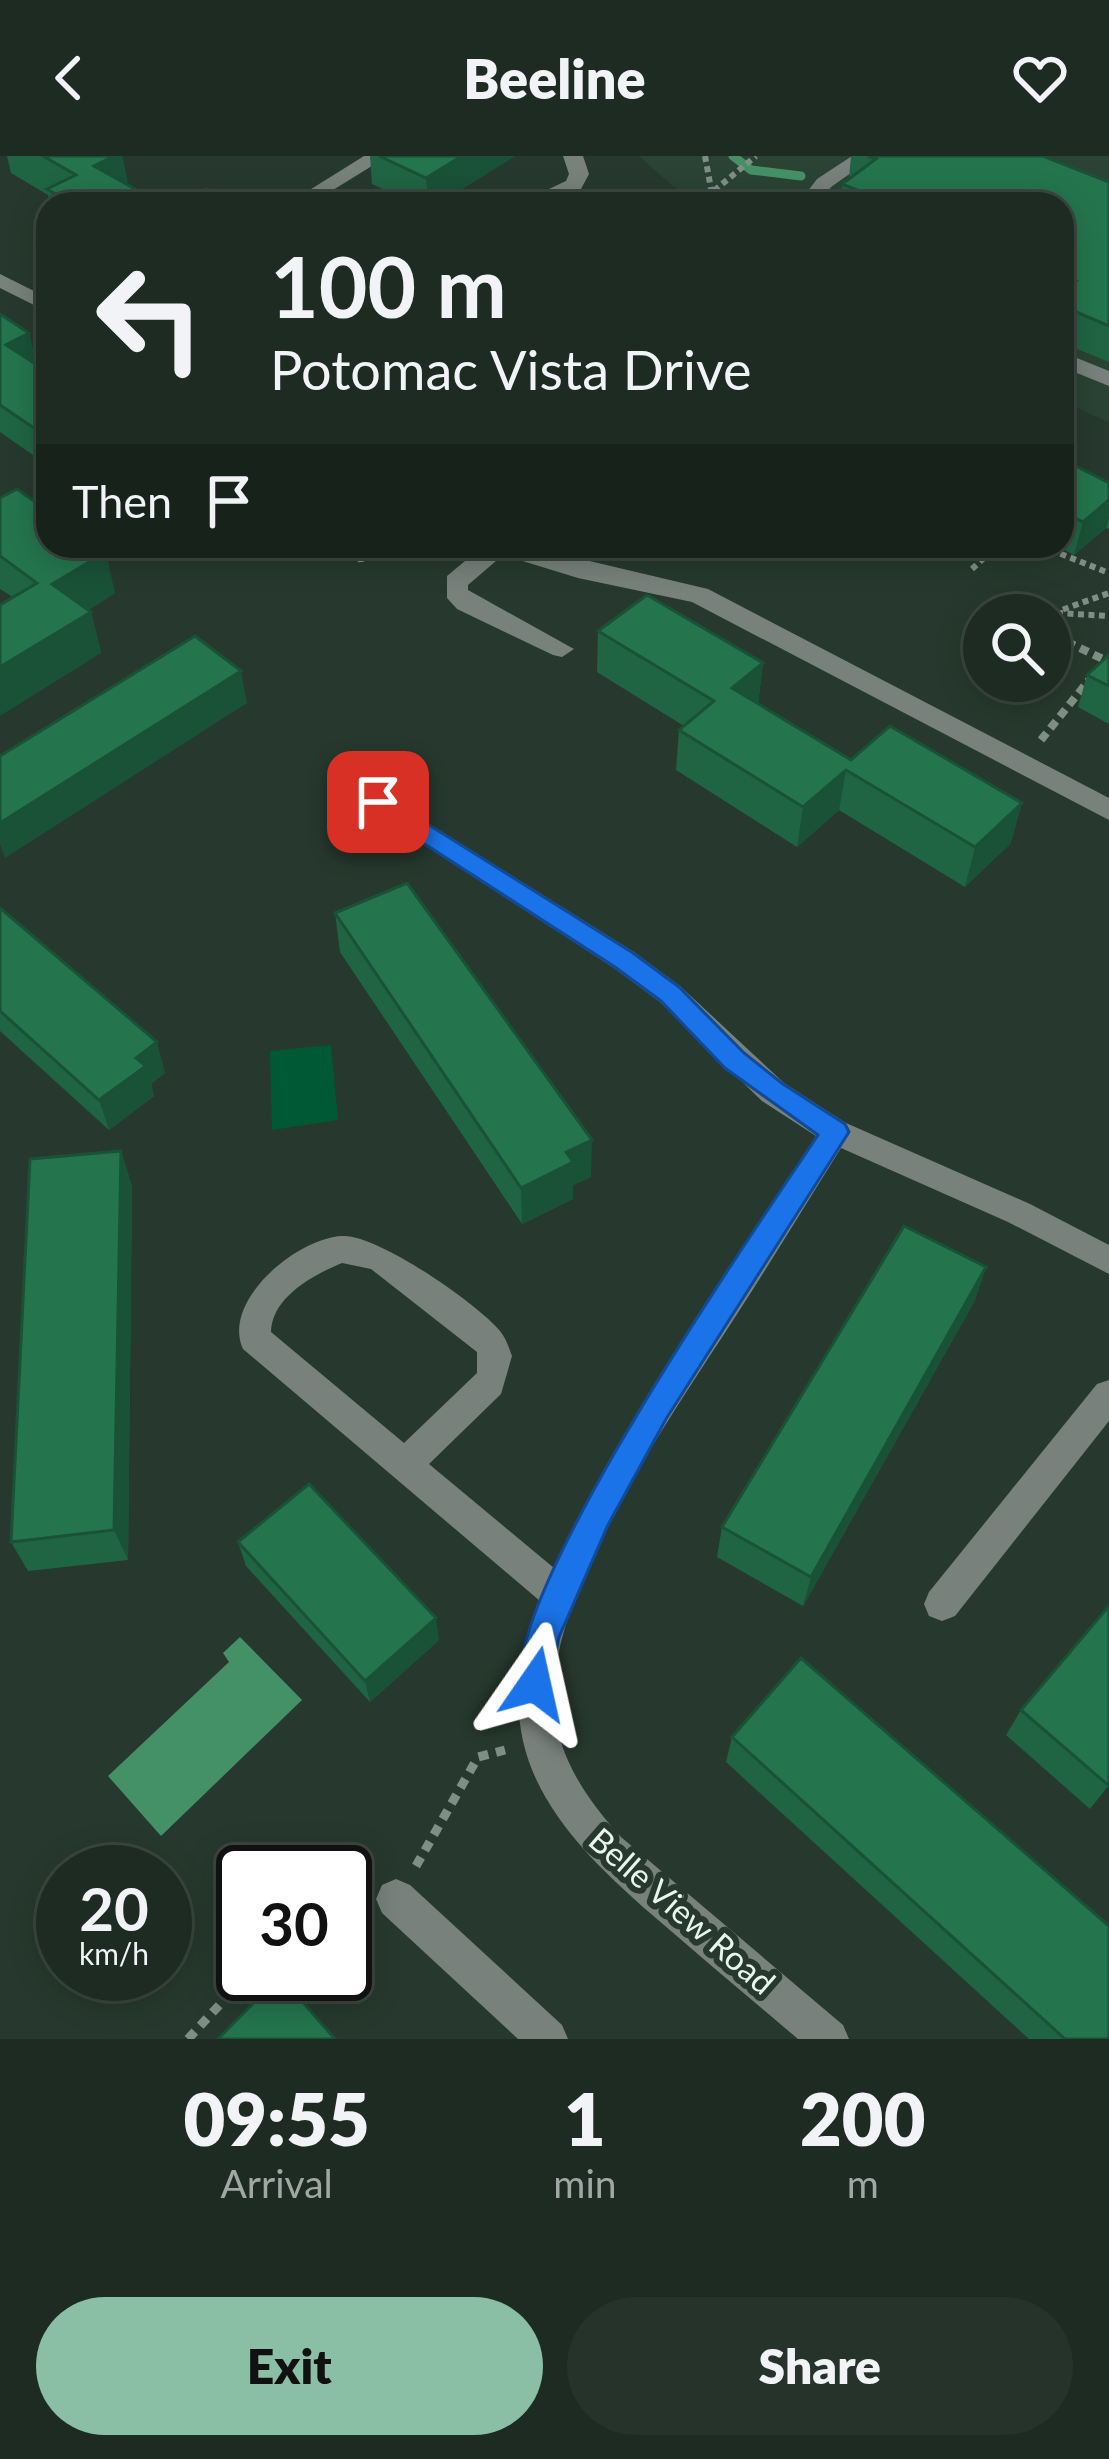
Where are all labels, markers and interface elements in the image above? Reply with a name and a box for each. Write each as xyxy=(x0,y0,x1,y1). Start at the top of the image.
icon: back xyxy=(36,45,102,111)
icon: heart xyxy=(1007,45,1073,111)
text: Beeline xyxy=(463,46,646,111)
text: 100 m xyxy=(270,235,507,336)
icon: left xyxy=(72,240,228,396)
text: Potomac Vista Drive xyxy=(270,337,752,402)
icon: arrive xyxy=(196,468,262,534)
text: Then xyxy=(72,474,172,528)
map controls xyxy=(963,594,1071,702)
button: search xyxy=(963,594,1071,702)
pin xyxy=(327,751,429,853)
icon: arrive xyxy=(345,769,411,835)
position arrow xyxy=(472,1621,598,1747)
street label: Belle View Road xyxy=(582,1819,784,2002)
speed limit sign: 30 xyxy=(216,1845,372,2001)
text: 20 xyxy=(79,1872,149,1944)
text: km/h xyxy=(79,1935,149,1971)
text: 09:55 xyxy=(184,2075,370,2161)
text: 1 xyxy=(564,2075,606,2161)
text: 200 xyxy=(800,2075,925,2161)
text: Arrival xyxy=(220,2160,333,2206)
text: min xyxy=(553,2160,617,2206)
text: m xyxy=(847,2160,879,2206)
button: Exit xyxy=(36,2297,543,2435)
button: Share xyxy=(567,2297,1073,2435)

